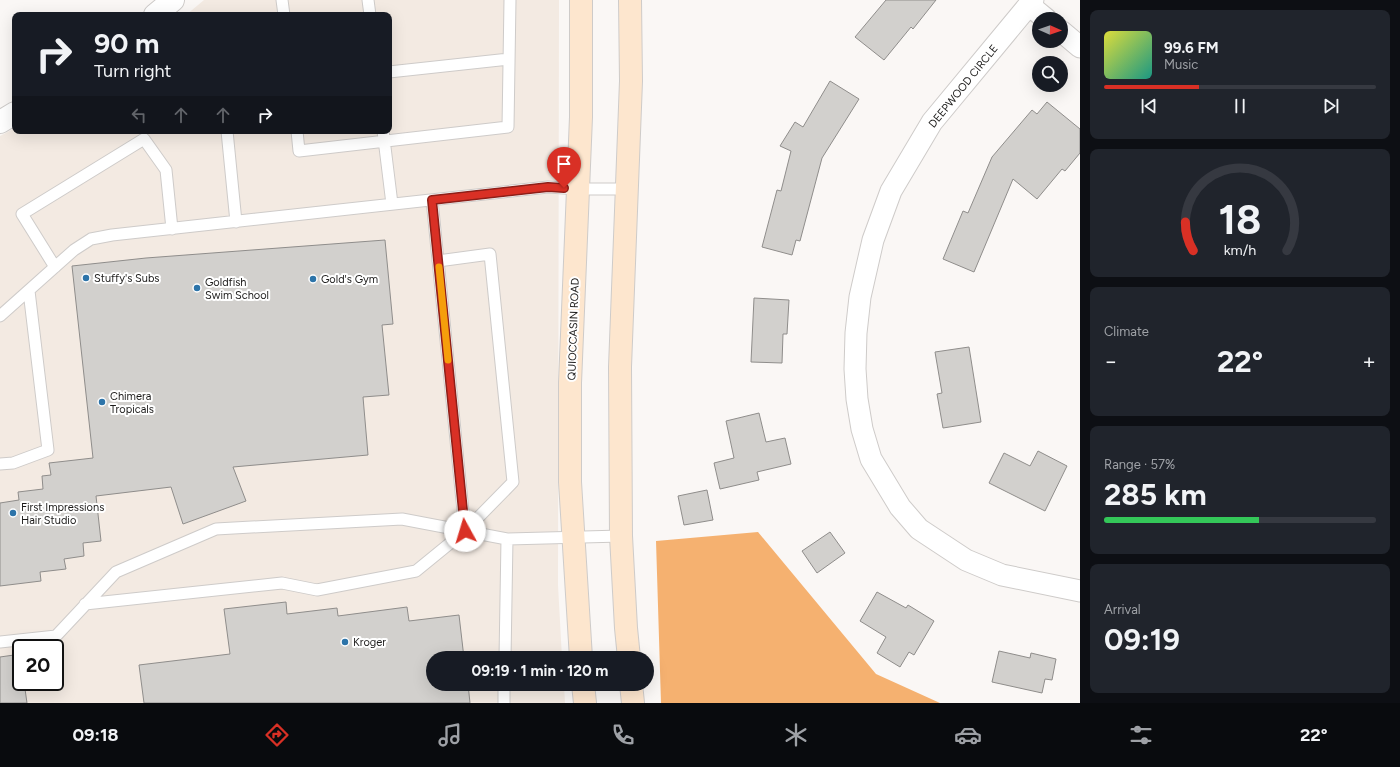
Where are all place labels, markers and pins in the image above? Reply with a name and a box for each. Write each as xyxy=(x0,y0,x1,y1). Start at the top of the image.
pin xyxy=(547,147,581,188)
place label: Stuffy's Subs xyxy=(94,272,159,285)
marker: Stuffy's Subs xyxy=(81,273,91,283)
place label: Gold's Gym xyxy=(321,273,378,286)
marker: Gold's Gym xyxy=(308,274,318,284)
place label: Goldfish Swim School xyxy=(205,276,269,302)
marker: Goldfish Swim School xyxy=(192,283,202,293)
place label: Chimera Tropicals xyxy=(110,390,154,416)
marker: Chimera Tropicals xyxy=(97,397,107,407)
place label: First Impressions Hair Studio xyxy=(21,501,104,527)
marker: First Impressions Hair Studio xyxy=(8,508,18,518)
place label: Kroger xyxy=(353,636,386,649)
marker: Kroger xyxy=(340,637,350,647)

